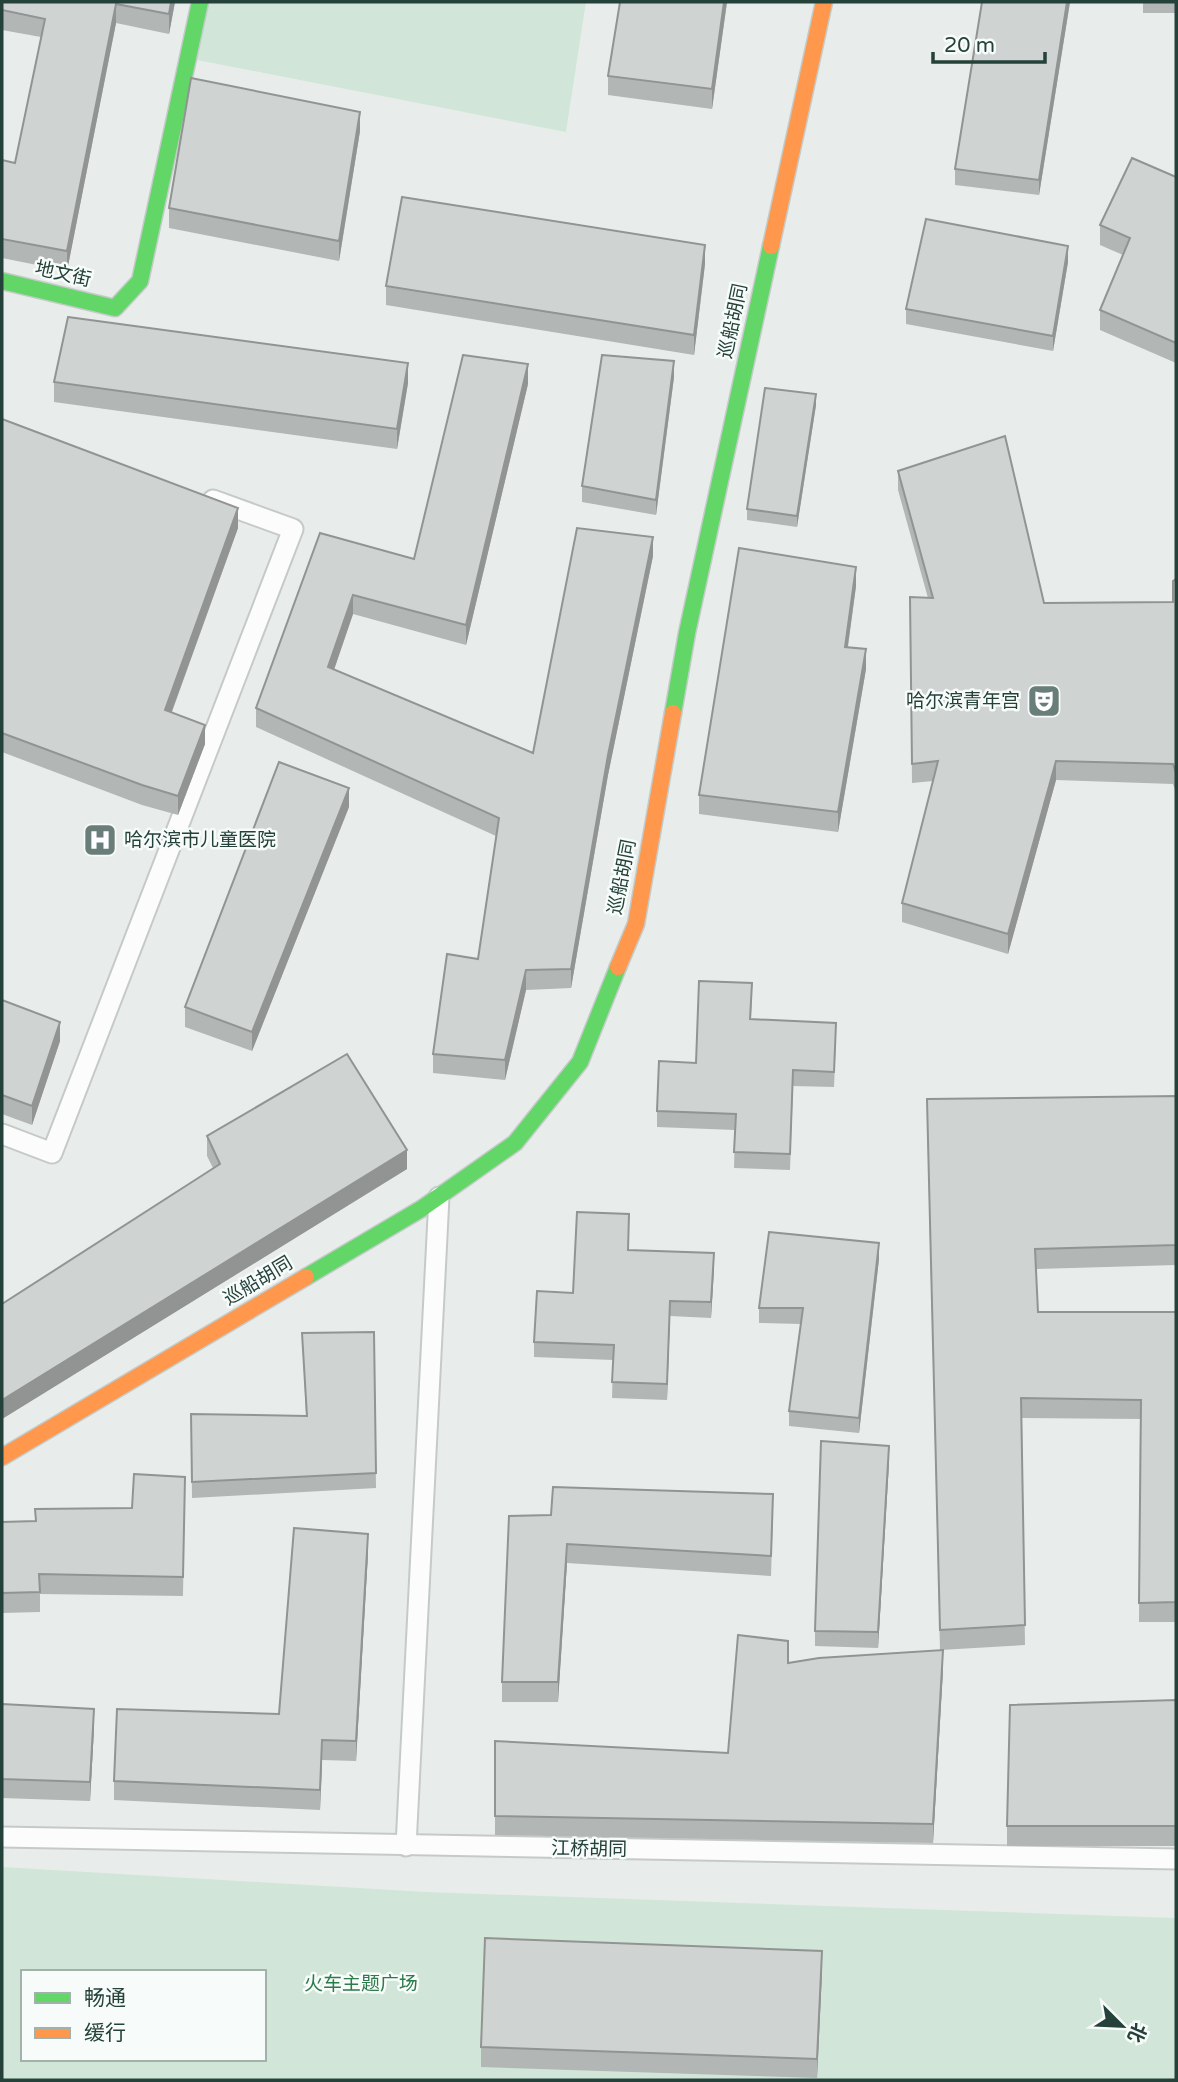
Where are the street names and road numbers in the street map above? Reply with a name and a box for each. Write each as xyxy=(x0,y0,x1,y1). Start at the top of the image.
street label: 地文街 xyxy=(33,257,93,291)
street label: 巡船胡同 xyxy=(714,282,752,360)
street label: 巡船胡同 xyxy=(604,838,640,916)
street label: 巡船胡同 xyxy=(220,1252,296,1310)
street label: 江桥胡同 xyxy=(551,1837,627,1861)

